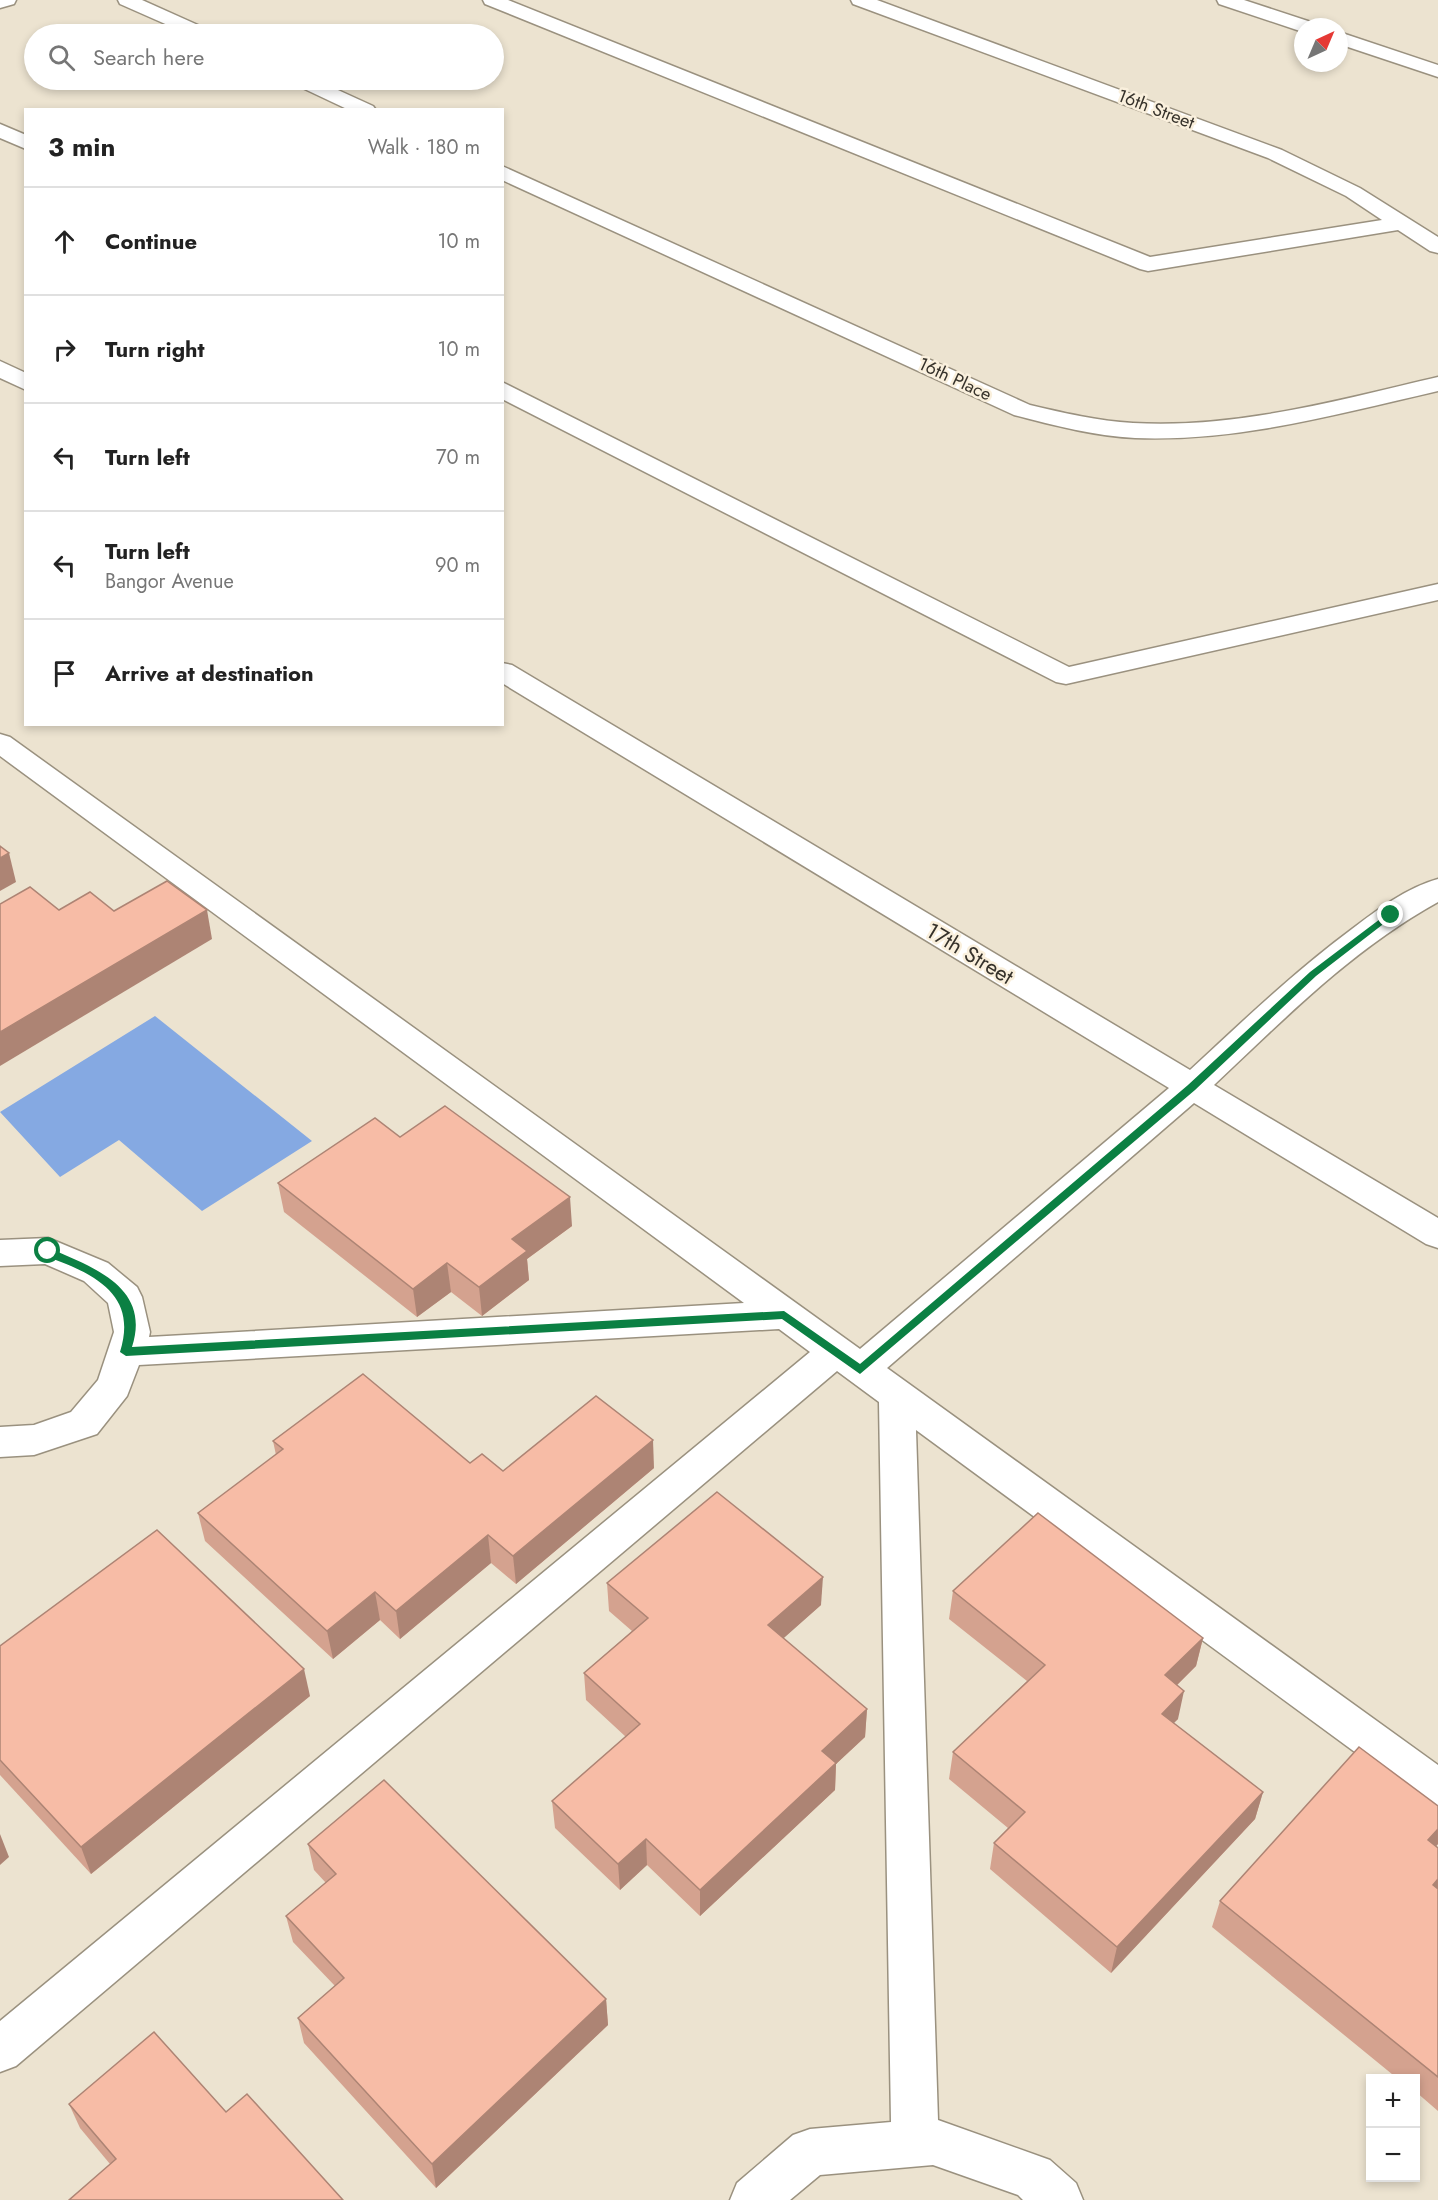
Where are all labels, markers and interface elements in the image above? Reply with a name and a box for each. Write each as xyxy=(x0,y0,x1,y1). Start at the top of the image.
north arrow xyxy=(1294,18,1348,72)
search box xyxy=(24,24,504,90)
icon: search xyxy=(45,41,78,74)
text: Search here xyxy=(93,41,204,73)
street label: 16th Street xyxy=(1114,82,1199,136)
text: 3 min xyxy=(48,128,115,166)
text: Walk · 180 m xyxy=(368,133,480,162)
icon: ahead xyxy=(48,225,81,258)
text: Continue xyxy=(105,225,197,257)
text: 10 m xyxy=(437,227,480,256)
icon: right xyxy=(48,333,81,366)
text: Turn right xyxy=(105,333,205,365)
text: 10 m xyxy=(437,335,480,364)
street label: 16th Place xyxy=(914,351,996,407)
icon: left xyxy=(48,441,81,474)
text: Turn left xyxy=(105,441,190,473)
text: 70 m xyxy=(436,443,480,472)
text: Turn left xyxy=(105,535,190,567)
icon: left xyxy=(48,549,81,582)
text: 90 m xyxy=(435,551,480,580)
text: Bangor Avenue xyxy=(105,567,234,596)
icon: arrive xyxy=(48,657,81,690)
text: Arrive at destination xyxy=(105,657,314,689)
route end xyxy=(1377,901,1403,927)
street label: 17th Street xyxy=(920,914,1021,992)
route start xyxy=(34,1237,60,1263)
map controls xyxy=(1366,2074,1420,2182)
button: + xyxy=(1366,2074,1420,2128)
button: − xyxy=(1366,2128,1420,2182)

